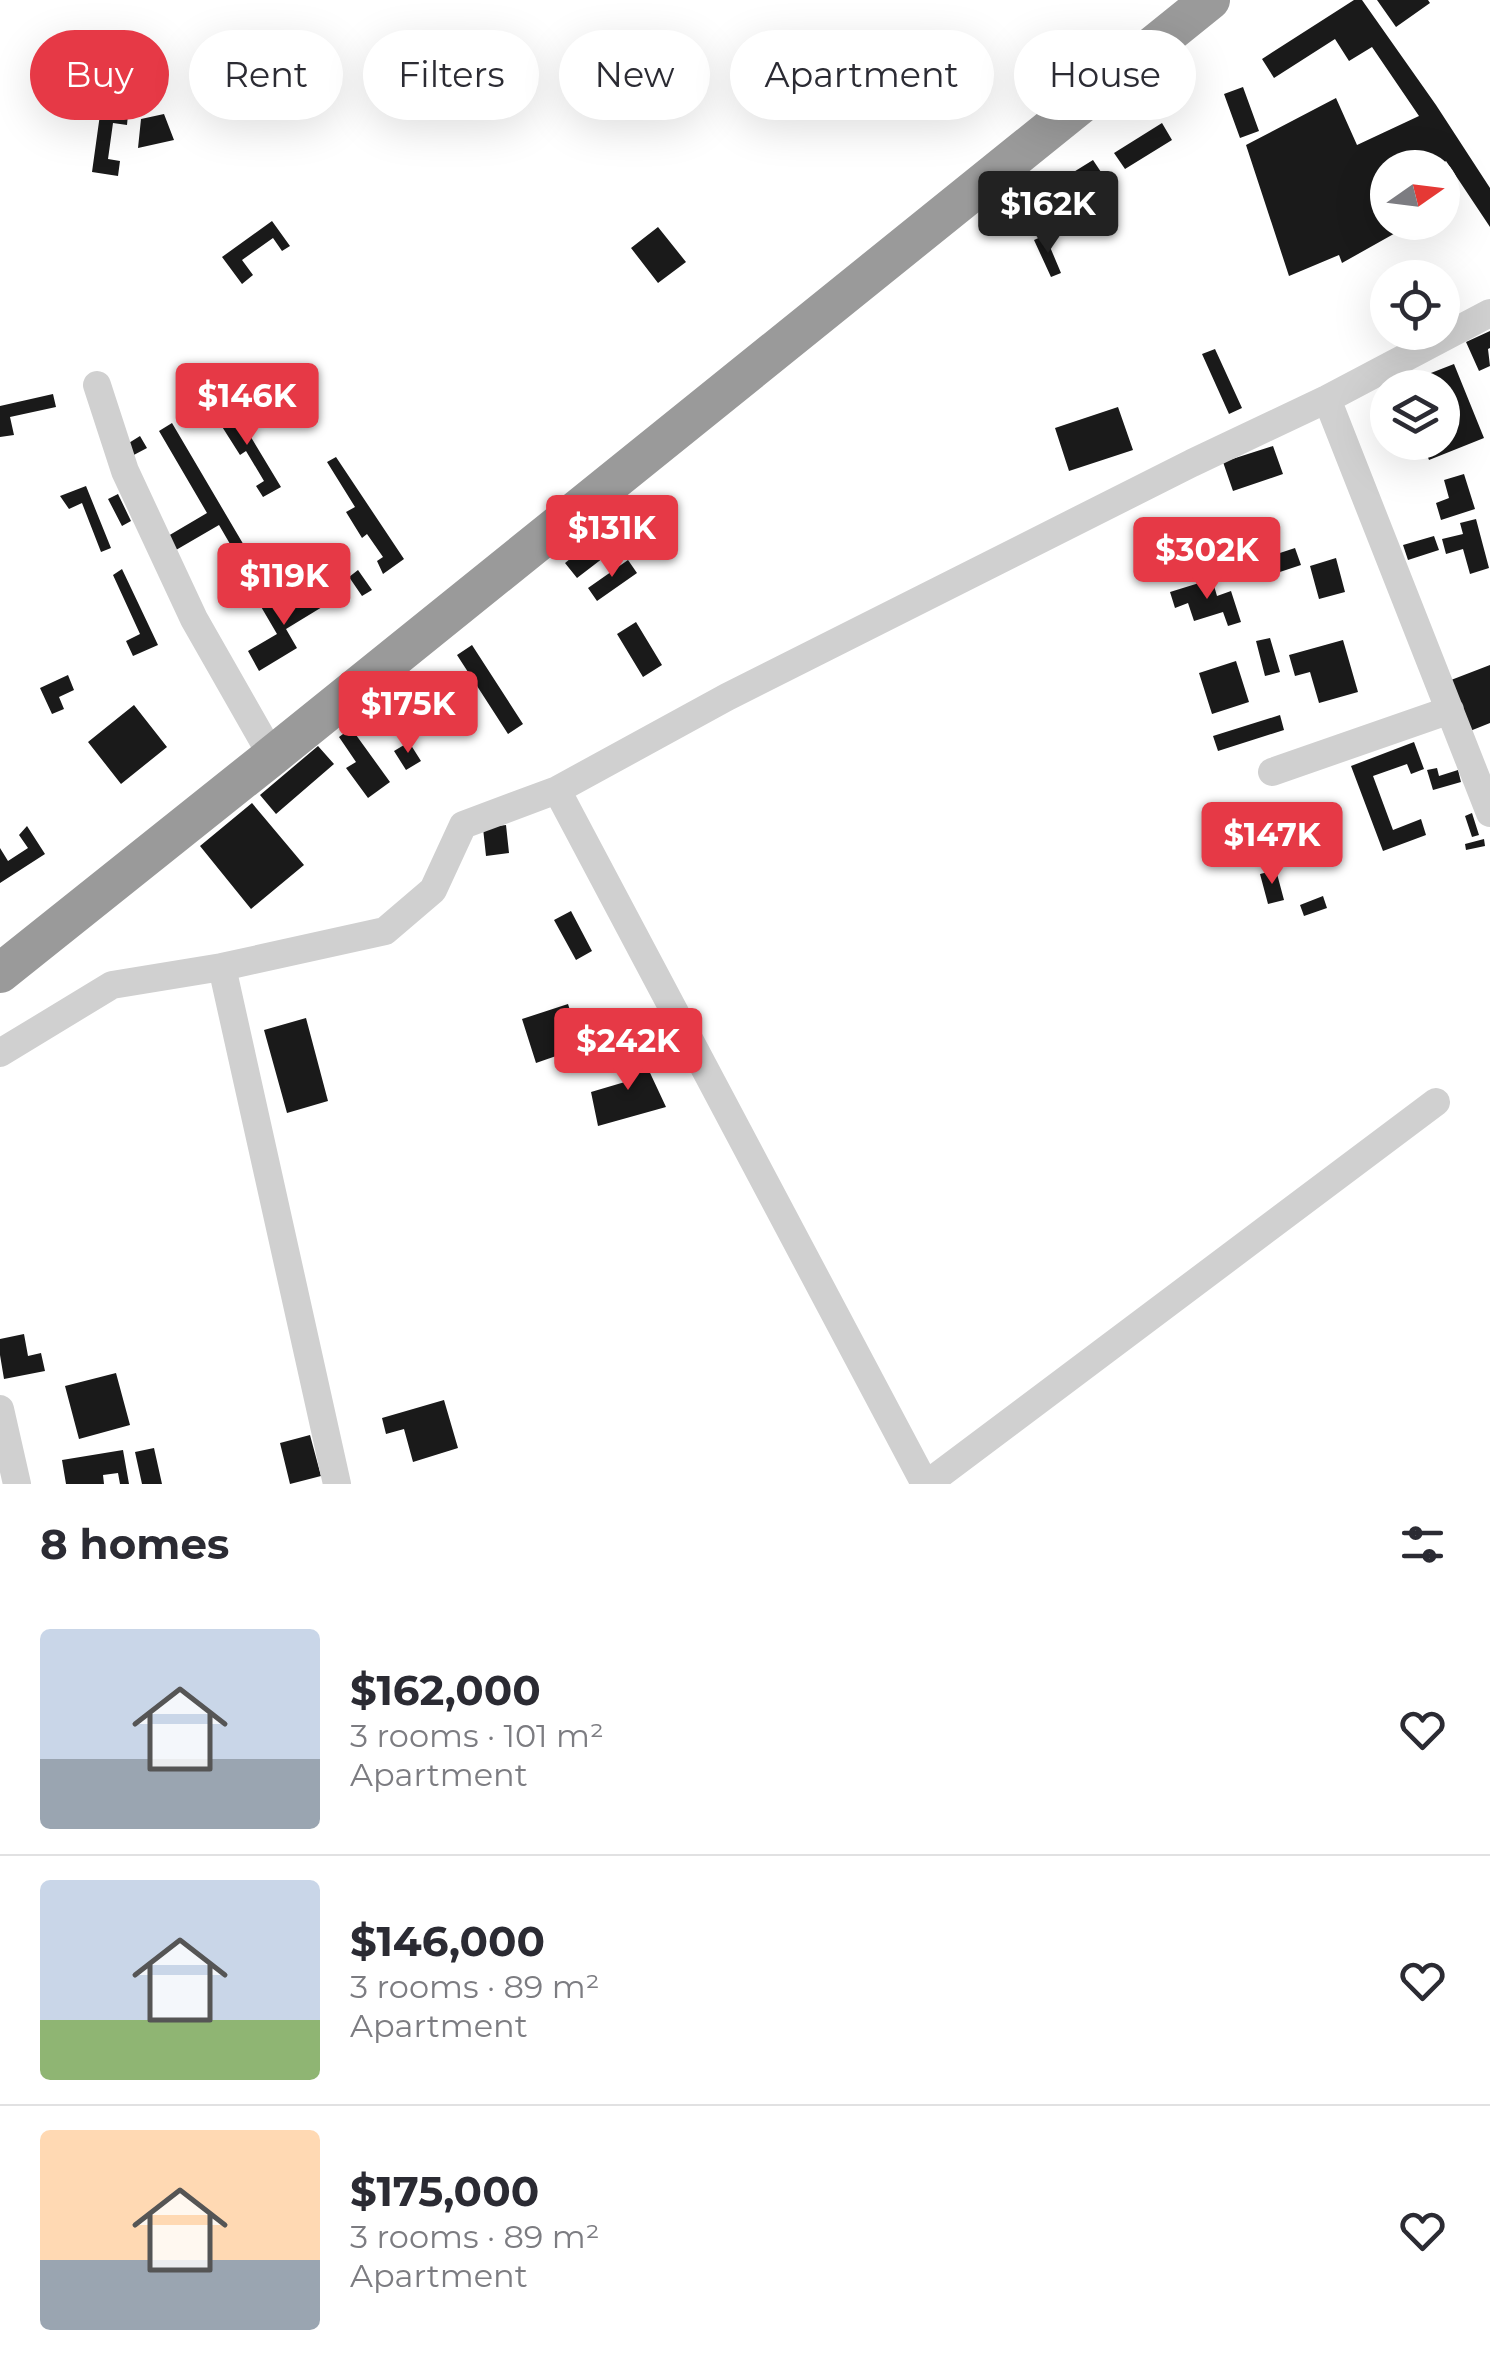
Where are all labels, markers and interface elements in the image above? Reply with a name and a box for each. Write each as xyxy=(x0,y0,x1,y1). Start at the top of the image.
chip: Buy xyxy=(30,30,169,120)
chip: Rent xyxy=(189,30,343,120)
chip: Filters xyxy=(363,30,539,120)
chip: New xyxy=(559,30,710,120)
chip: Apartment xyxy=(730,30,994,120)
chip: House xyxy=(1014,30,1196,120)
north arrow xyxy=(1370,150,1460,240)
map controls xyxy=(1370,150,1460,460)
pin: $162K xyxy=(978,171,1118,256)
text: $162K xyxy=(1000,184,1096,223)
button: locate xyxy=(1370,260,1460,350)
pin: $146K xyxy=(177,363,317,448)
button: layers xyxy=(1370,370,1460,460)
text: $146K xyxy=(198,376,296,415)
pin: $131K xyxy=(542,495,682,580)
text: $131K xyxy=(568,508,656,547)
pin: $302K xyxy=(1137,517,1277,602)
text: $302K xyxy=(1155,530,1259,569)
pin: $119K xyxy=(214,543,354,628)
text: $119K xyxy=(239,556,329,595)
pin: $175K xyxy=(338,671,478,756)
text: $175K xyxy=(361,684,455,723)
pin: $147K xyxy=(1202,802,1342,887)
text: $147K xyxy=(1224,815,1320,854)
pin: $242K xyxy=(558,1008,698,1093)
text: $242K xyxy=(576,1021,680,1060)
icon: filters xyxy=(1395,1517,1450,1572)
text: 8 homes xyxy=(40,1518,229,1570)
text: $162,000 xyxy=(350,1664,541,1716)
icon: home xyxy=(120,1669,240,1789)
icon: heart xyxy=(1395,1702,1450,1757)
text: 3 rooms · 101 m² xyxy=(350,1716,604,1755)
text: Apartment xyxy=(350,1755,528,1794)
text: $146,000 xyxy=(350,1915,545,1967)
icon: home xyxy=(120,1920,240,2040)
icon: heart xyxy=(1395,1953,1450,2008)
text: 3 rooms · 89 m² xyxy=(350,1967,599,2006)
text: Apartment xyxy=(350,2006,528,2045)
text: $175,000 xyxy=(350,2165,539,2217)
icon: home xyxy=(120,2170,240,2290)
icon: heart xyxy=(1395,2203,1450,2258)
text: 3 rooms · 89 m² xyxy=(350,2217,599,2256)
text: Apartment xyxy=(350,2256,528,2295)

